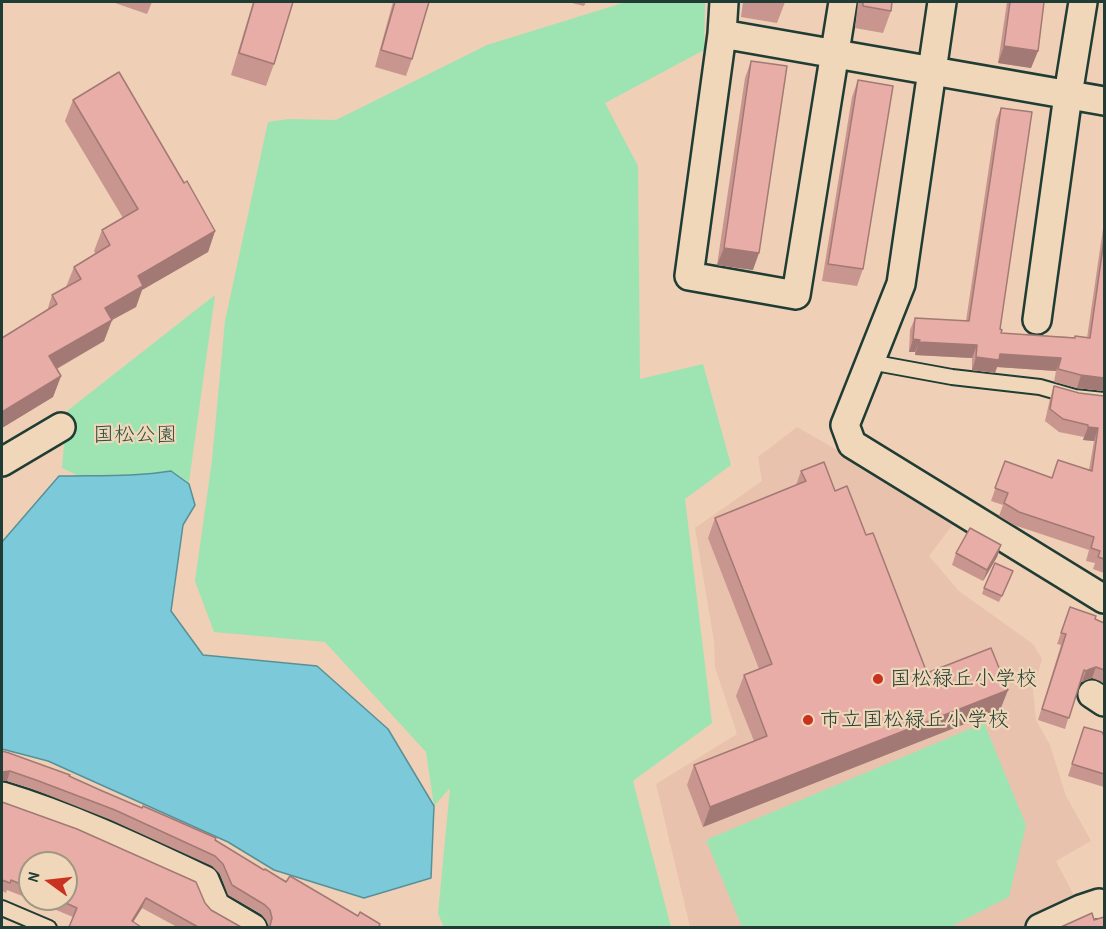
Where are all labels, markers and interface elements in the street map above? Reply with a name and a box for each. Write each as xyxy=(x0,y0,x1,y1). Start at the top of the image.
park label: 国松公園 xyxy=(93,422,177,448)
place label: 国松緑丘小学校 xyxy=(890,666,1037,692)
marker: 国松緑丘小学校 xyxy=(871,672,885,686)
place label: 市立国松緑丘小学校 xyxy=(820,707,1009,733)
marker: 市立国松緑丘小学校 xyxy=(801,713,815,727)
north arrow xyxy=(18,851,78,911)
text: N xyxy=(21,870,44,884)

